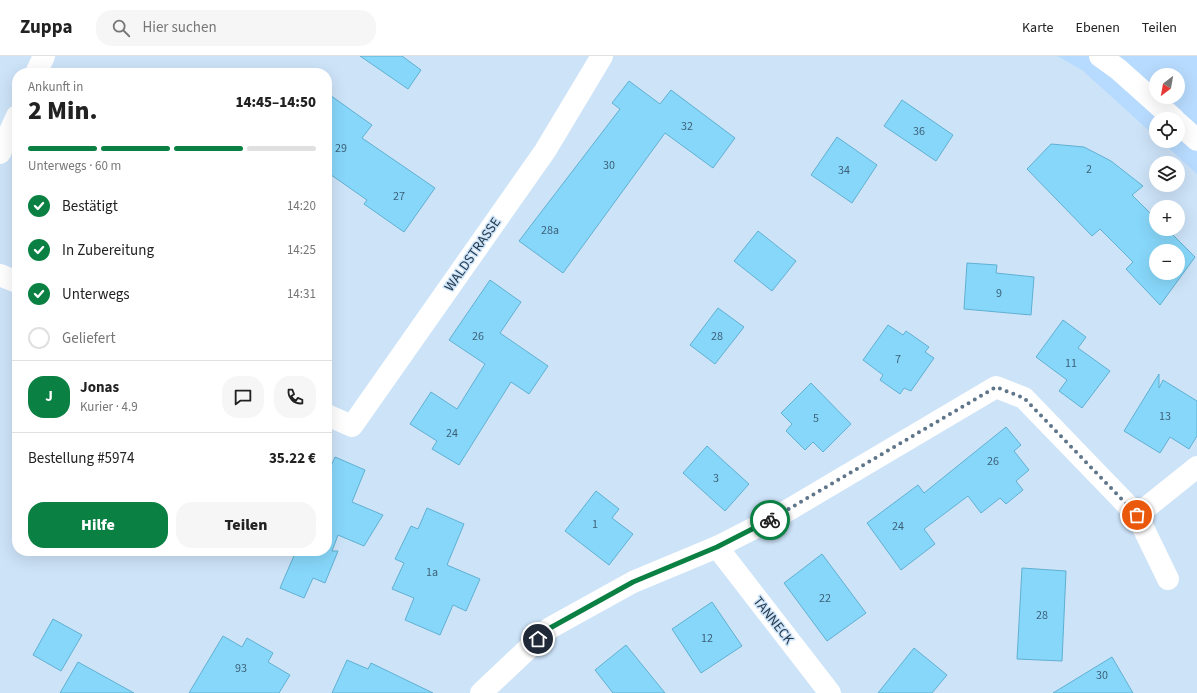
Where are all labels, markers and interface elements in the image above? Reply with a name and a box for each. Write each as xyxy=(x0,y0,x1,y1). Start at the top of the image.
search box xyxy=(96,10,376,46)
text: Zuppa xyxy=(20,14,72,41)
icon: search xyxy=(110,17,132,39)
text: Hier suchen xyxy=(142,17,217,38)
text: Karte xyxy=(1022,18,1054,38)
text: Ebenen xyxy=(1076,18,1120,38)
text: Teilen xyxy=(1142,18,1177,38)
north arrow xyxy=(1149,68,1185,104)
map controls xyxy=(1149,68,1185,280)
text: Ankunft in xyxy=(28,78,83,96)
text: 2 Min. xyxy=(28,92,97,129)
text: 14:45–14:50 xyxy=(235,92,316,113)
button: locate xyxy=(1149,112,1185,148)
house number: 32 xyxy=(681,118,693,135)
house number: 36 xyxy=(913,123,925,140)
house number: 29 xyxy=(335,140,347,157)
button: layers xyxy=(1149,156,1185,192)
text: Unterwegs · 60 m xyxy=(28,157,121,175)
house number: 30 xyxy=(603,157,615,174)
house number: 2 xyxy=(1086,161,1092,178)
house number: 34 xyxy=(838,162,850,179)
house number: 27 xyxy=(393,188,405,205)
icon: check xyxy=(28,195,50,217)
text: Bestätigt xyxy=(62,196,118,217)
text: 14:20 xyxy=(287,197,316,215)
button: + xyxy=(1149,200,1185,236)
street label: WALDSTRASSE xyxy=(440,213,506,296)
house number: 28a xyxy=(541,222,559,239)
icon: check xyxy=(28,239,50,261)
text: In Zubereitung xyxy=(62,240,154,261)
text: 14:25 xyxy=(287,241,316,259)
button: − xyxy=(1149,244,1185,280)
icon: check xyxy=(28,283,50,305)
text: Unterwegs xyxy=(62,284,130,305)
text: 14:31 xyxy=(287,285,316,303)
house number: 9 xyxy=(996,285,1002,302)
text: Geliefert xyxy=(62,328,116,349)
house number: 26 xyxy=(472,328,484,345)
house number: 28 xyxy=(711,328,723,345)
house number: 7 xyxy=(895,351,901,368)
house number: 11 xyxy=(1065,355,1077,372)
button: chat xyxy=(222,376,264,418)
button: phone xyxy=(274,376,316,418)
text: Jonas xyxy=(80,377,119,398)
text: J xyxy=(45,386,53,407)
text: Kurier · 4.9 xyxy=(80,398,138,416)
house number: 13 xyxy=(1159,408,1171,425)
house number: 5 xyxy=(813,410,819,427)
house number: 24 xyxy=(446,425,458,442)
text: Bestellung #5974 xyxy=(28,448,134,469)
text: 35.22 € xyxy=(269,448,316,469)
house number: 26 xyxy=(987,453,999,470)
house number: 3 xyxy=(713,470,719,487)
pin xyxy=(1120,498,1154,532)
courier xyxy=(750,500,790,540)
button: Hilfe xyxy=(28,502,168,548)
button: Teilen xyxy=(176,502,316,548)
icon: bag xyxy=(1126,504,1148,526)
icon: bike xyxy=(759,509,781,531)
house number: 1 xyxy=(592,516,598,533)
house number: 24 xyxy=(892,518,904,535)
house number: 1a xyxy=(426,564,438,581)
house number: 22 xyxy=(819,590,831,607)
street label: TANNECK xyxy=(748,592,799,650)
house number: 28 xyxy=(1036,607,1048,624)
pin xyxy=(521,622,555,656)
icon: home xyxy=(527,628,549,650)
house number: 12 xyxy=(701,630,713,647)
house number: 93 xyxy=(235,660,247,677)
house number: 30 xyxy=(1096,667,1108,684)

